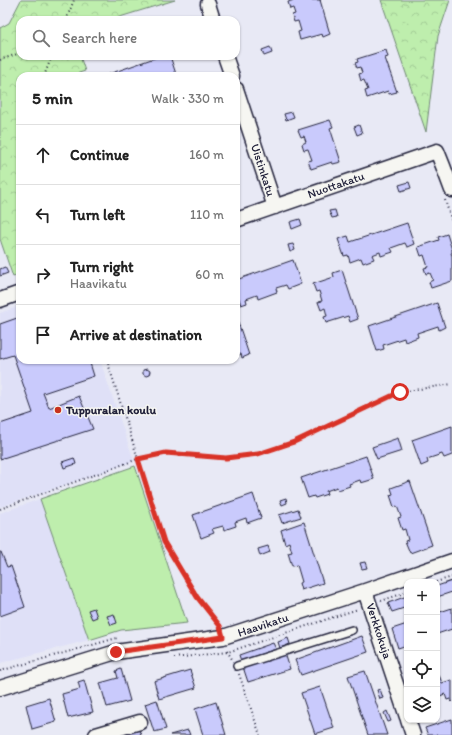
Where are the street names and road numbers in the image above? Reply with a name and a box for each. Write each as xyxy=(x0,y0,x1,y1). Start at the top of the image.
street label: Uistinkatu xyxy=(248,142,278,198)
street label: Nuottakatu xyxy=(306,169,367,201)
street label: Verkkokuja xyxy=(363,601,395,661)
street label: Haavikatu xyxy=(236,610,291,640)

